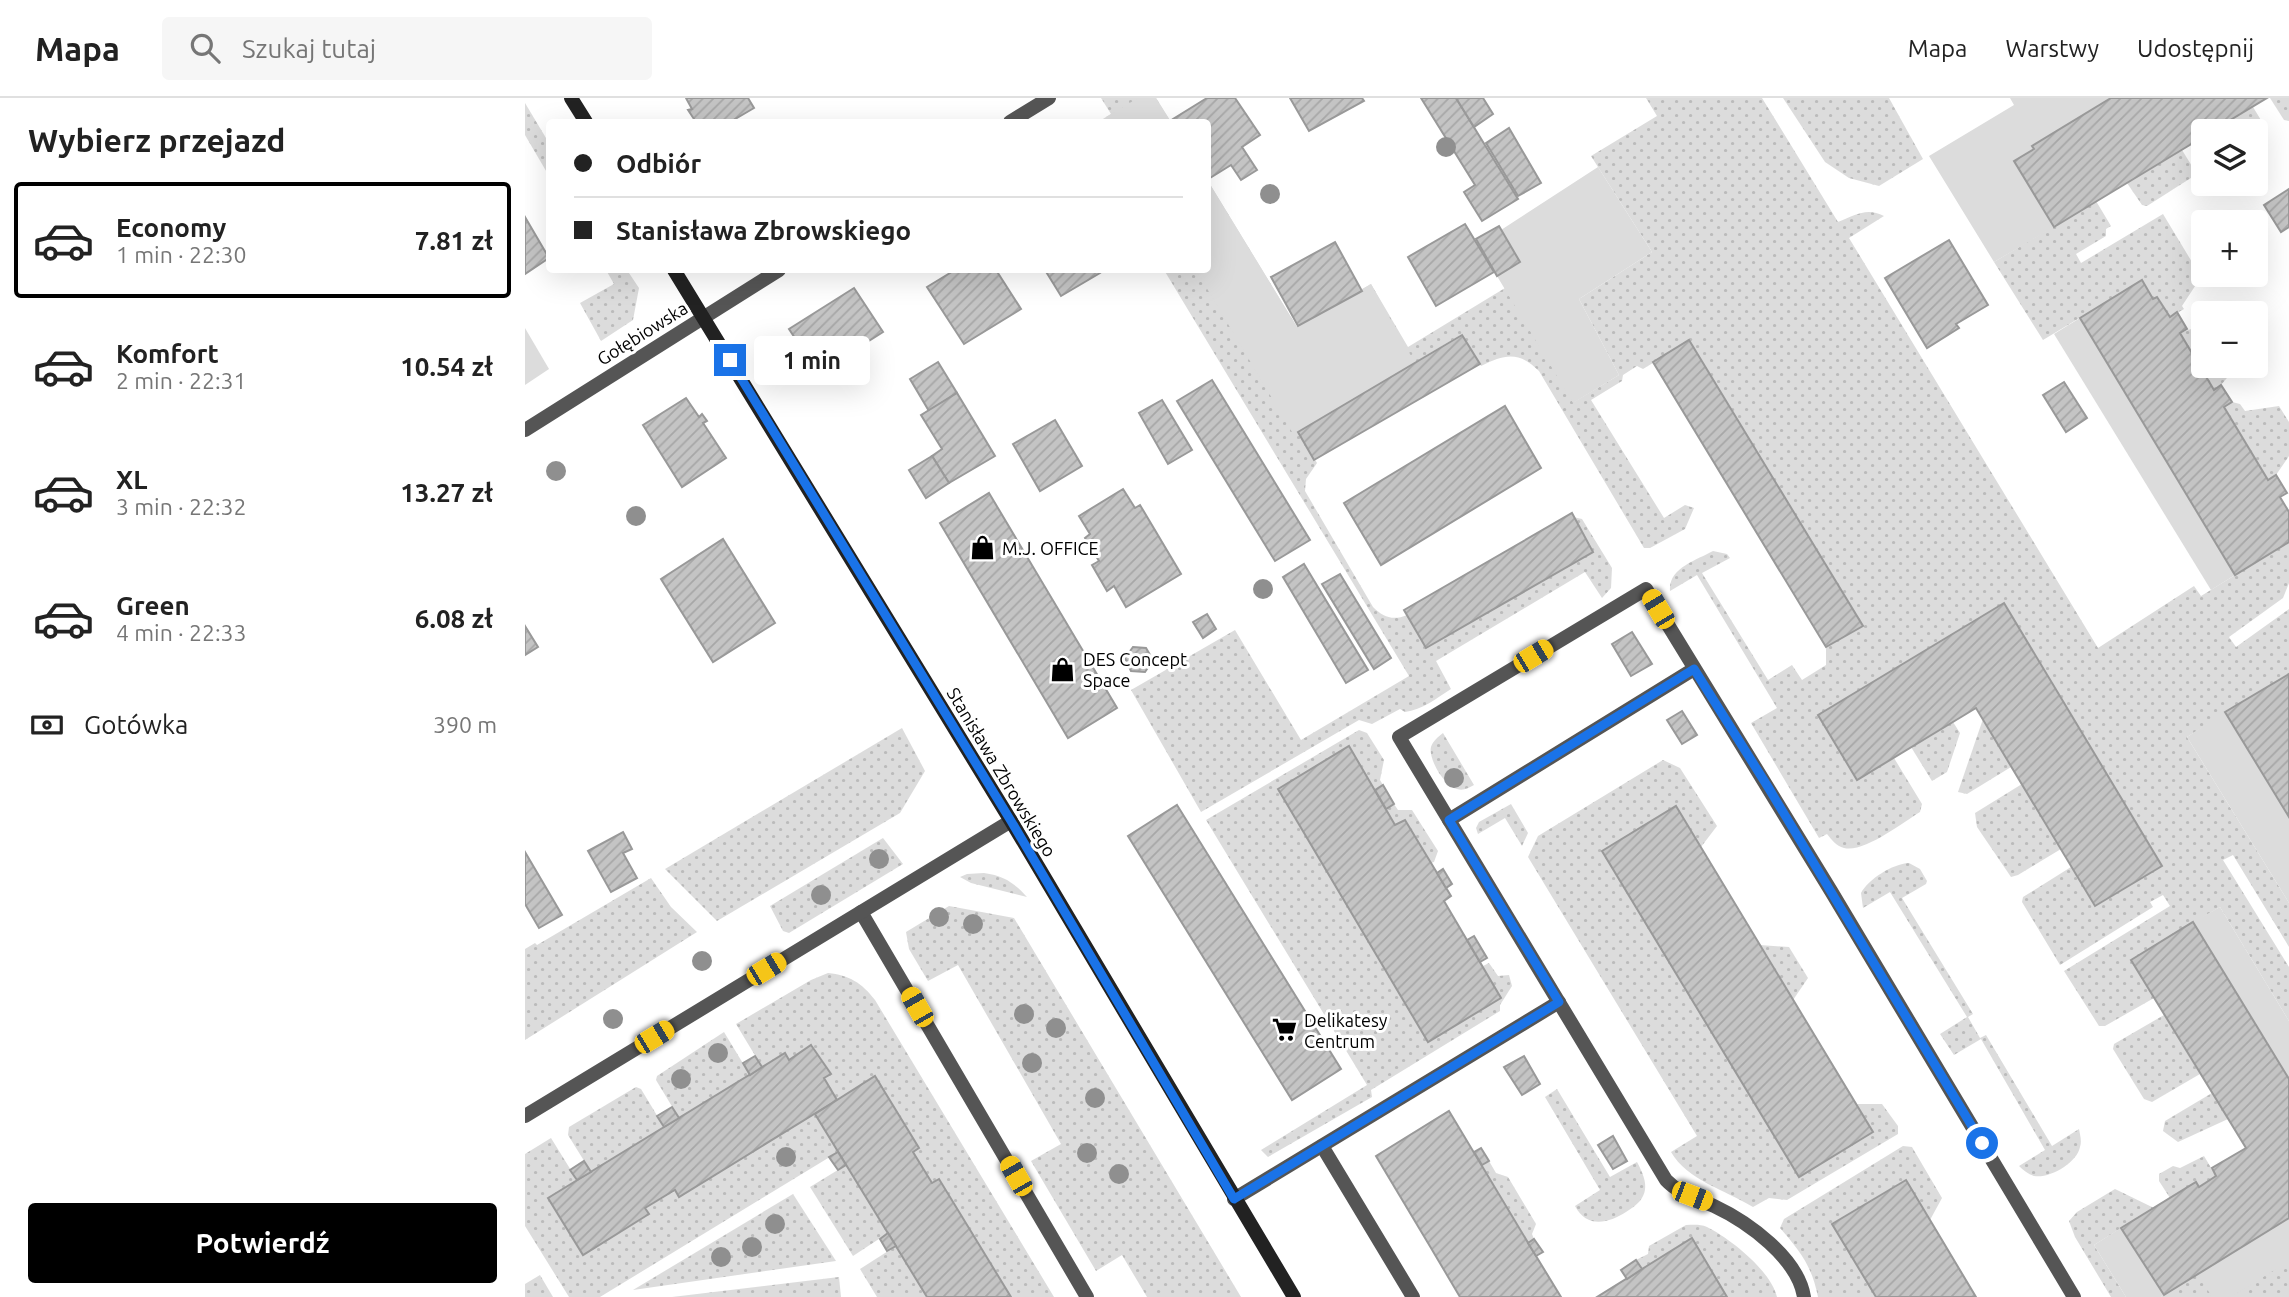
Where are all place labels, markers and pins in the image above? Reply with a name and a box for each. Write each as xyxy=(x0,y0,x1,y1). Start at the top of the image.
shop icon: M.J. OFFICE xyxy=(968,534,996,562)
place label: M.J. OFFICE xyxy=(1002,538,1099,558)
place label: DES Concept Space xyxy=(1083,649,1187,690)
shop icon: DES Concept Space xyxy=(1049,655,1077,683)
place label: Delikatesy Centrum xyxy=(1304,1010,1388,1051)
supermarket icon: Delikatesy Centrum xyxy=(1270,1016,1298,1044)

